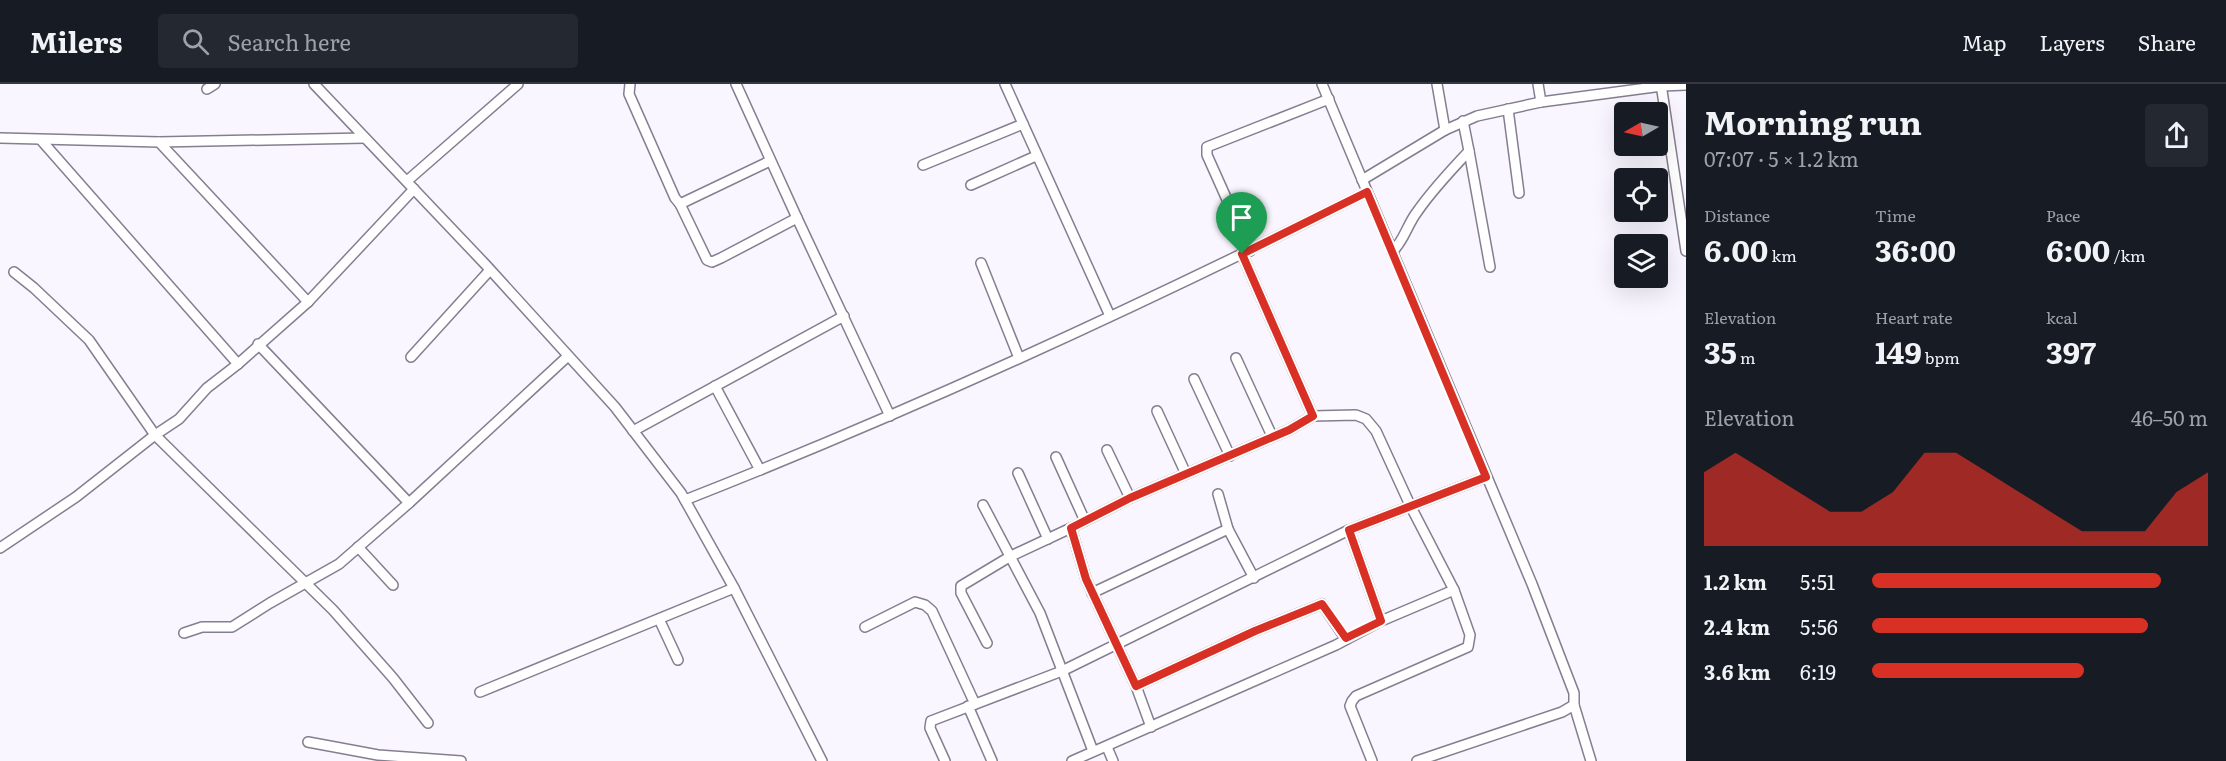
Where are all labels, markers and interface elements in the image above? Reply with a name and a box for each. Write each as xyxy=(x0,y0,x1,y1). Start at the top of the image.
search box xyxy=(158,14,578,68)
text: Milers xyxy=(30,20,122,62)
icon: search xyxy=(179,25,212,58)
text: Search here xyxy=(227,25,351,58)
text: Map xyxy=(1962,26,2007,57)
text: Layers xyxy=(2040,26,2105,57)
text: Share xyxy=(2138,26,2196,57)
text: Morning run xyxy=(1704,96,1922,145)
north arrow xyxy=(1614,102,1668,156)
map controls xyxy=(1614,102,1668,288)
button: share xyxy=(2145,104,2208,167)
text: 07:07 · 5 × 1.2 km xyxy=(1704,143,1859,173)
button: locate xyxy=(1614,168,1668,222)
pin xyxy=(1216,192,1267,254)
icon: arrive xyxy=(1225,201,1258,234)
text: Distance xyxy=(1704,203,1770,227)
text: Time xyxy=(1875,203,1916,227)
text: Pace xyxy=(2046,203,2080,227)
text: 6.00 xyxy=(1704,227,1768,271)
text: 36:00 xyxy=(1875,227,1956,271)
text: 6:00 xyxy=(2046,227,2110,271)
button: layers xyxy=(1614,234,1668,288)
text: km xyxy=(1768,243,1797,267)
text: /km xyxy=(2110,243,2146,267)
text: Elevation xyxy=(1704,305,1776,329)
text: Heart rate xyxy=(1875,305,1953,329)
text: kcal xyxy=(2046,305,2078,329)
text: 35 xyxy=(1704,329,1737,373)
text: 149 xyxy=(1875,329,1922,373)
text: 397 xyxy=(2046,329,2096,373)
text: m xyxy=(1737,345,1756,369)
text: bpm xyxy=(1922,345,1960,369)
text: Elevation xyxy=(1704,402,1794,432)
text: 46–50 m xyxy=(2131,402,2208,432)
text: 1.2 km xyxy=(1704,566,1767,596)
text: 5:51 xyxy=(1800,566,1835,596)
text: 2.4 km xyxy=(1704,611,1770,641)
text: 5:56 xyxy=(1800,611,1838,641)
text: 3.6 km xyxy=(1704,656,1771,686)
text: 6:19 xyxy=(1800,656,1836,686)

